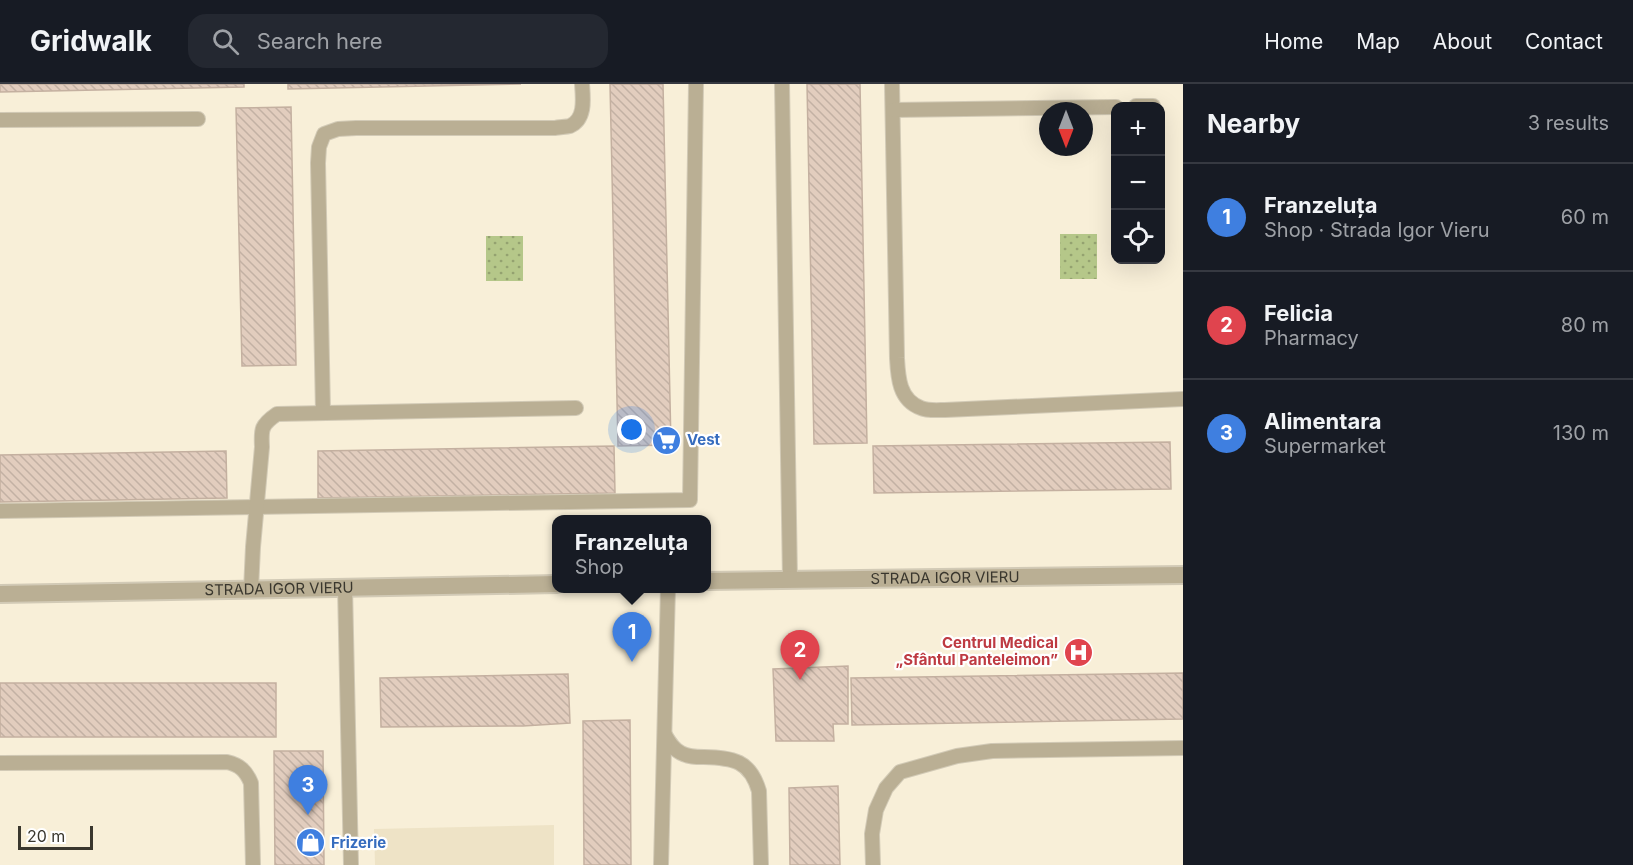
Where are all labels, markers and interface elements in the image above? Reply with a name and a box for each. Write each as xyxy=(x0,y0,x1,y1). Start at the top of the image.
search box xyxy=(188,14,608,68)
text: Gridwalk xyxy=(30,24,152,58)
icon: search xyxy=(209,25,242,58)
text: Search here xyxy=(257,28,382,54)
text: Home xyxy=(1264,29,1323,54)
text: Map xyxy=(1356,29,1400,54)
text: About xyxy=(1433,29,1492,54)
text: Contact xyxy=(1525,29,1603,54)
north arrow xyxy=(1039,102,1093,156)
map controls xyxy=(1111,102,1165,264)
button: + xyxy=(1111,102,1165,156)
text: Nearby xyxy=(1207,108,1300,139)
text: 3 results xyxy=(1528,111,1609,135)
button: − xyxy=(1111,156,1165,210)
text: Franzeluța xyxy=(1264,192,1377,218)
text: 1 xyxy=(1222,205,1231,229)
text: 60 m xyxy=(1561,205,1609,229)
button: locate xyxy=(1111,210,1165,264)
text: Shop · Strada Igor Vieru xyxy=(1264,218,1490,242)
text: Felicia xyxy=(1264,300,1333,326)
text: 2 xyxy=(1220,313,1233,337)
text: 80 m xyxy=(1561,313,1609,337)
text: Pharmacy xyxy=(1264,326,1359,350)
text: Alimentara xyxy=(1264,408,1382,434)
your location xyxy=(617,415,646,444)
text: 3 xyxy=(1220,421,1233,445)
text: 130 m xyxy=(1553,421,1609,445)
supermarket icon: Vest xyxy=(650,424,682,456)
place label: Vest xyxy=(687,430,721,449)
text: Supermarket xyxy=(1264,434,1386,458)
popup xyxy=(552,515,711,593)
text: Franzeluța xyxy=(575,529,688,555)
text: Shop xyxy=(575,555,624,579)
street label: STRADA IGOR VIERU xyxy=(870,567,1020,588)
street label: STRADA IGOR VIERU xyxy=(204,578,354,599)
pin: 1 xyxy=(612,612,652,662)
pin: 2 xyxy=(780,630,820,680)
place label: Centrul Medical „Sfântul Panteleimon” xyxy=(896,633,1058,669)
hospital icon: Centrul Medical „Sfântul Panteleimon” xyxy=(1063,636,1095,668)
pin: 3 xyxy=(288,766,328,815)
scale bar xyxy=(18,823,93,850)
text: 20 m xyxy=(27,826,65,846)
shop icon: Frizerie xyxy=(294,827,326,859)
place label: Frizerie xyxy=(331,833,386,852)

